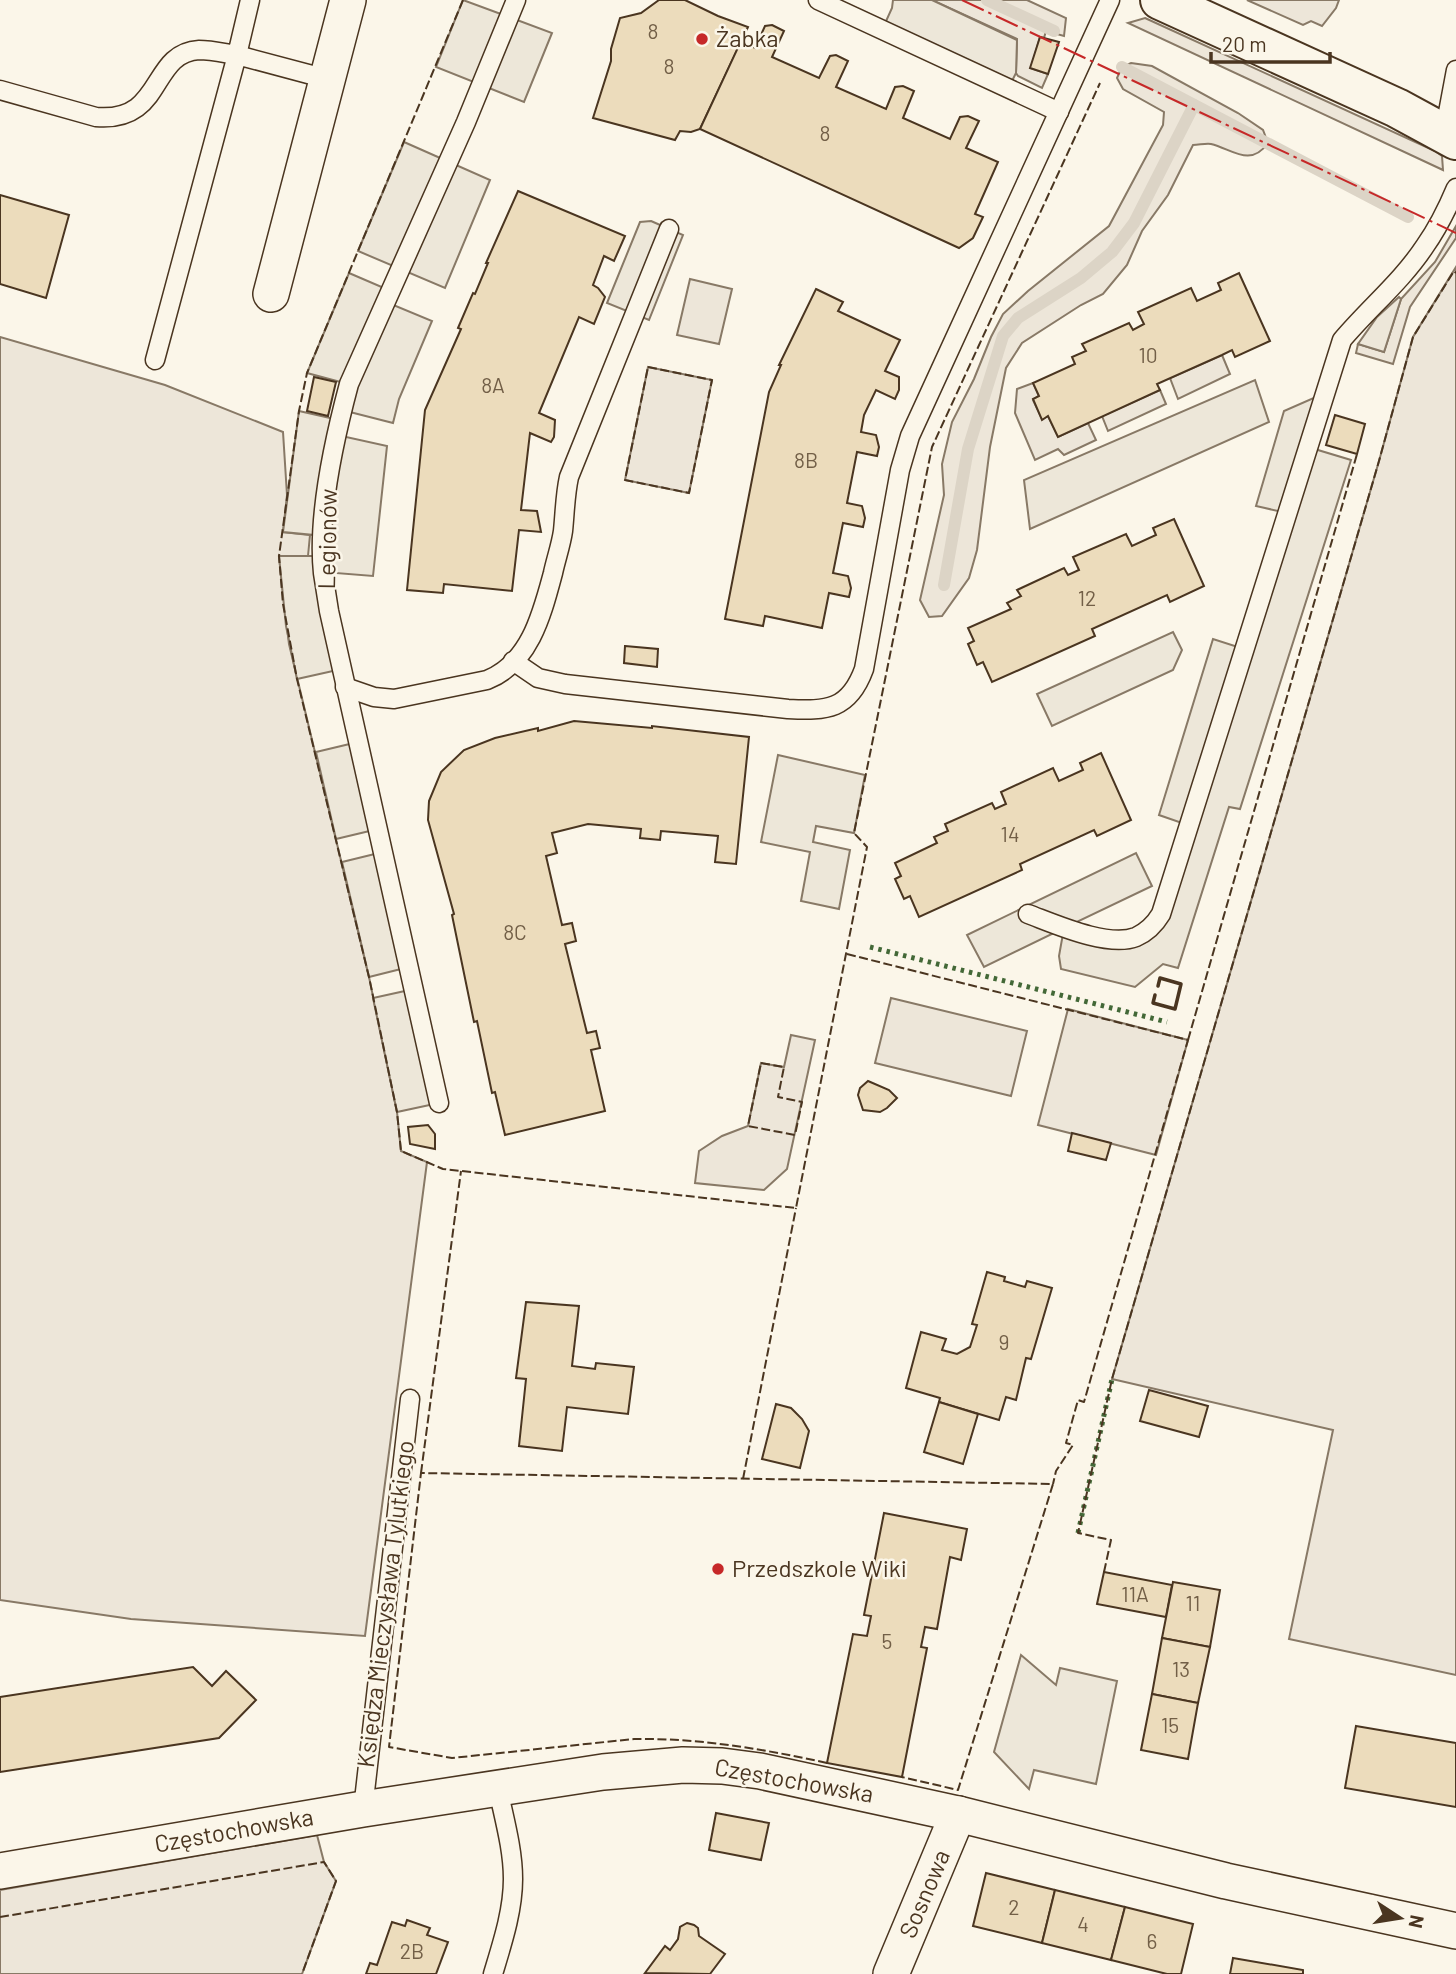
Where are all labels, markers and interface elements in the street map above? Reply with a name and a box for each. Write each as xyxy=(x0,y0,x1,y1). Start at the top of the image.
house number: 8 xyxy=(648,18,658,43)
scale bar xyxy=(1211,21,1330,65)
place label: Żabka xyxy=(716,23,779,52)
marker: Żabka xyxy=(694,31,710,47)
text: 20 m xyxy=(1222,31,1267,56)
house number: 8 xyxy=(664,53,674,78)
house number: 8 xyxy=(820,120,830,145)
house number: 10 xyxy=(1138,342,1158,367)
house number: 8A xyxy=(481,372,505,397)
house number: 8B xyxy=(794,447,818,472)
street label: Legionów xyxy=(311,488,342,590)
house number: 12 xyxy=(1078,585,1096,610)
house number: 14 xyxy=(1001,821,1019,846)
house number: 8C xyxy=(503,919,527,944)
house number: 9 xyxy=(999,1329,1009,1354)
street label: Księdza Mieczysława Tylutkiego xyxy=(350,1439,419,1769)
place label: Przedszkole Wiki xyxy=(732,1553,907,1582)
marker: Przedszkole Wiki xyxy=(710,1561,726,1577)
house number: 11A xyxy=(1121,1581,1149,1606)
house number: 11 xyxy=(1186,1590,1200,1615)
house number: 5 xyxy=(882,1628,892,1653)
house number: 13 xyxy=(1172,1656,1190,1681)
house number: 15 xyxy=(1161,1712,1179,1737)
street label: Częstochowska xyxy=(713,1751,876,1808)
street label: Częstochowska xyxy=(152,1801,315,1858)
street label: Sosnowa xyxy=(892,1845,955,1942)
north arrow xyxy=(1365,1883,1435,1953)
house number: 2 xyxy=(1008,1894,1020,1919)
house number: 4 xyxy=(1077,1911,1089,1936)
text: N xyxy=(1405,1913,1430,1930)
house number: 6 xyxy=(1147,1928,1157,1953)
house number: 2B xyxy=(400,1938,424,1963)

